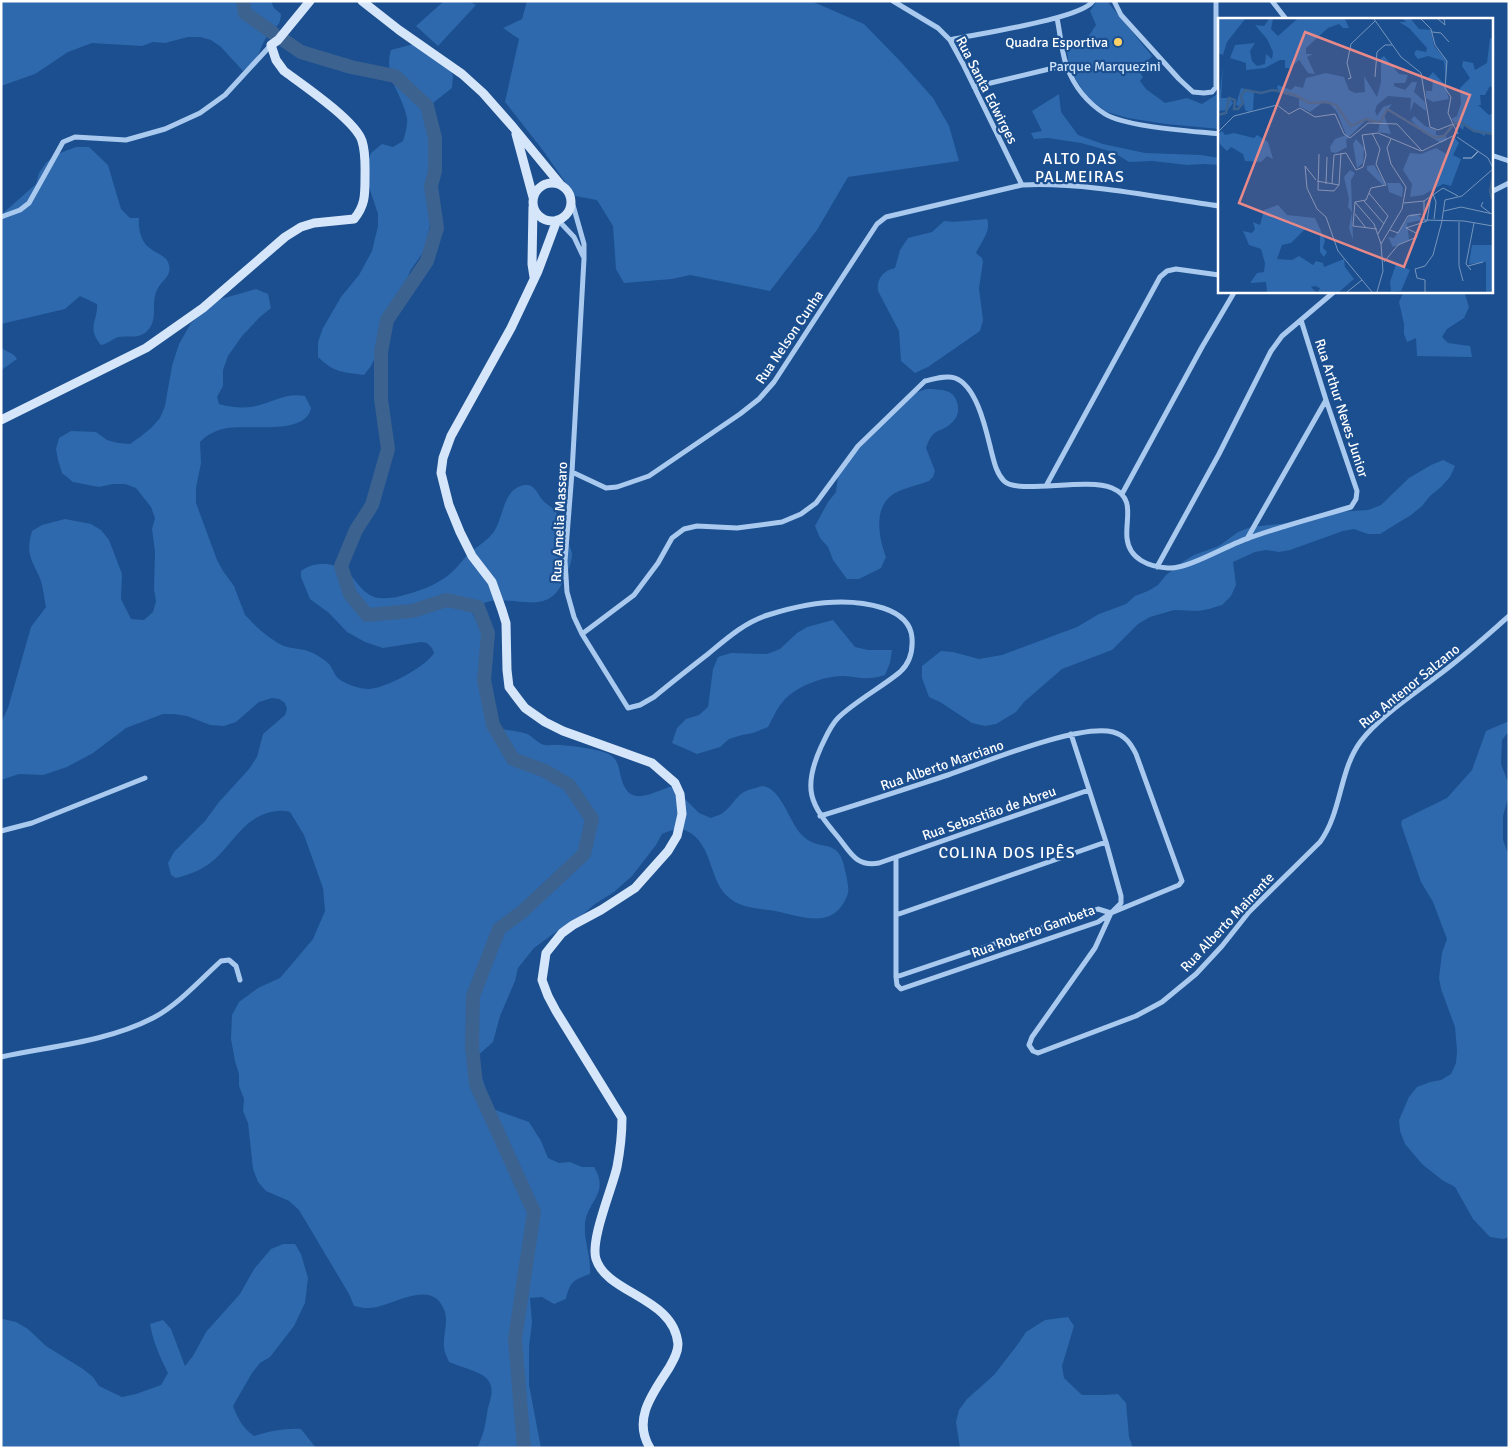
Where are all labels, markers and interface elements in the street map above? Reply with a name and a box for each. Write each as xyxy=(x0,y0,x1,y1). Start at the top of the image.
inset map xyxy=(1218,18,1492,292)
street label: Rua Santa Edwirges xyxy=(952,34,1021,147)
place label: Quadra Esportiva xyxy=(1005,34,1108,51)
marker: Quadra Esportiva xyxy=(1112,36,1124,48)
park label: Parque Marquezini xyxy=(1049,58,1161,75)
district label: ALTO DAS PALMEIRAS xyxy=(1035,149,1125,187)
street label: Rua Nelson Cunha xyxy=(752,287,827,387)
street label: Rua Arthur Neves Junior xyxy=(1311,337,1372,480)
street label: Rua Amelia Massaro xyxy=(548,461,571,583)
street label: Rua Antenor Salzano xyxy=(1356,641,1463,732)
street label: Rua Alberto Marciano xyxy=(878,736,1006,795)
street label: Rua Sebastião de Abreu xyxy=(920,783,1058,844)
district label: COLINA DOS IPÊS xyxy=(938,843,1076,863)
street label: Rua Alberto Mainente xyxy=(1177,869,1278,976)
street label: Rua Roberto Gambeta xyxy=(969,901,1097,962)

